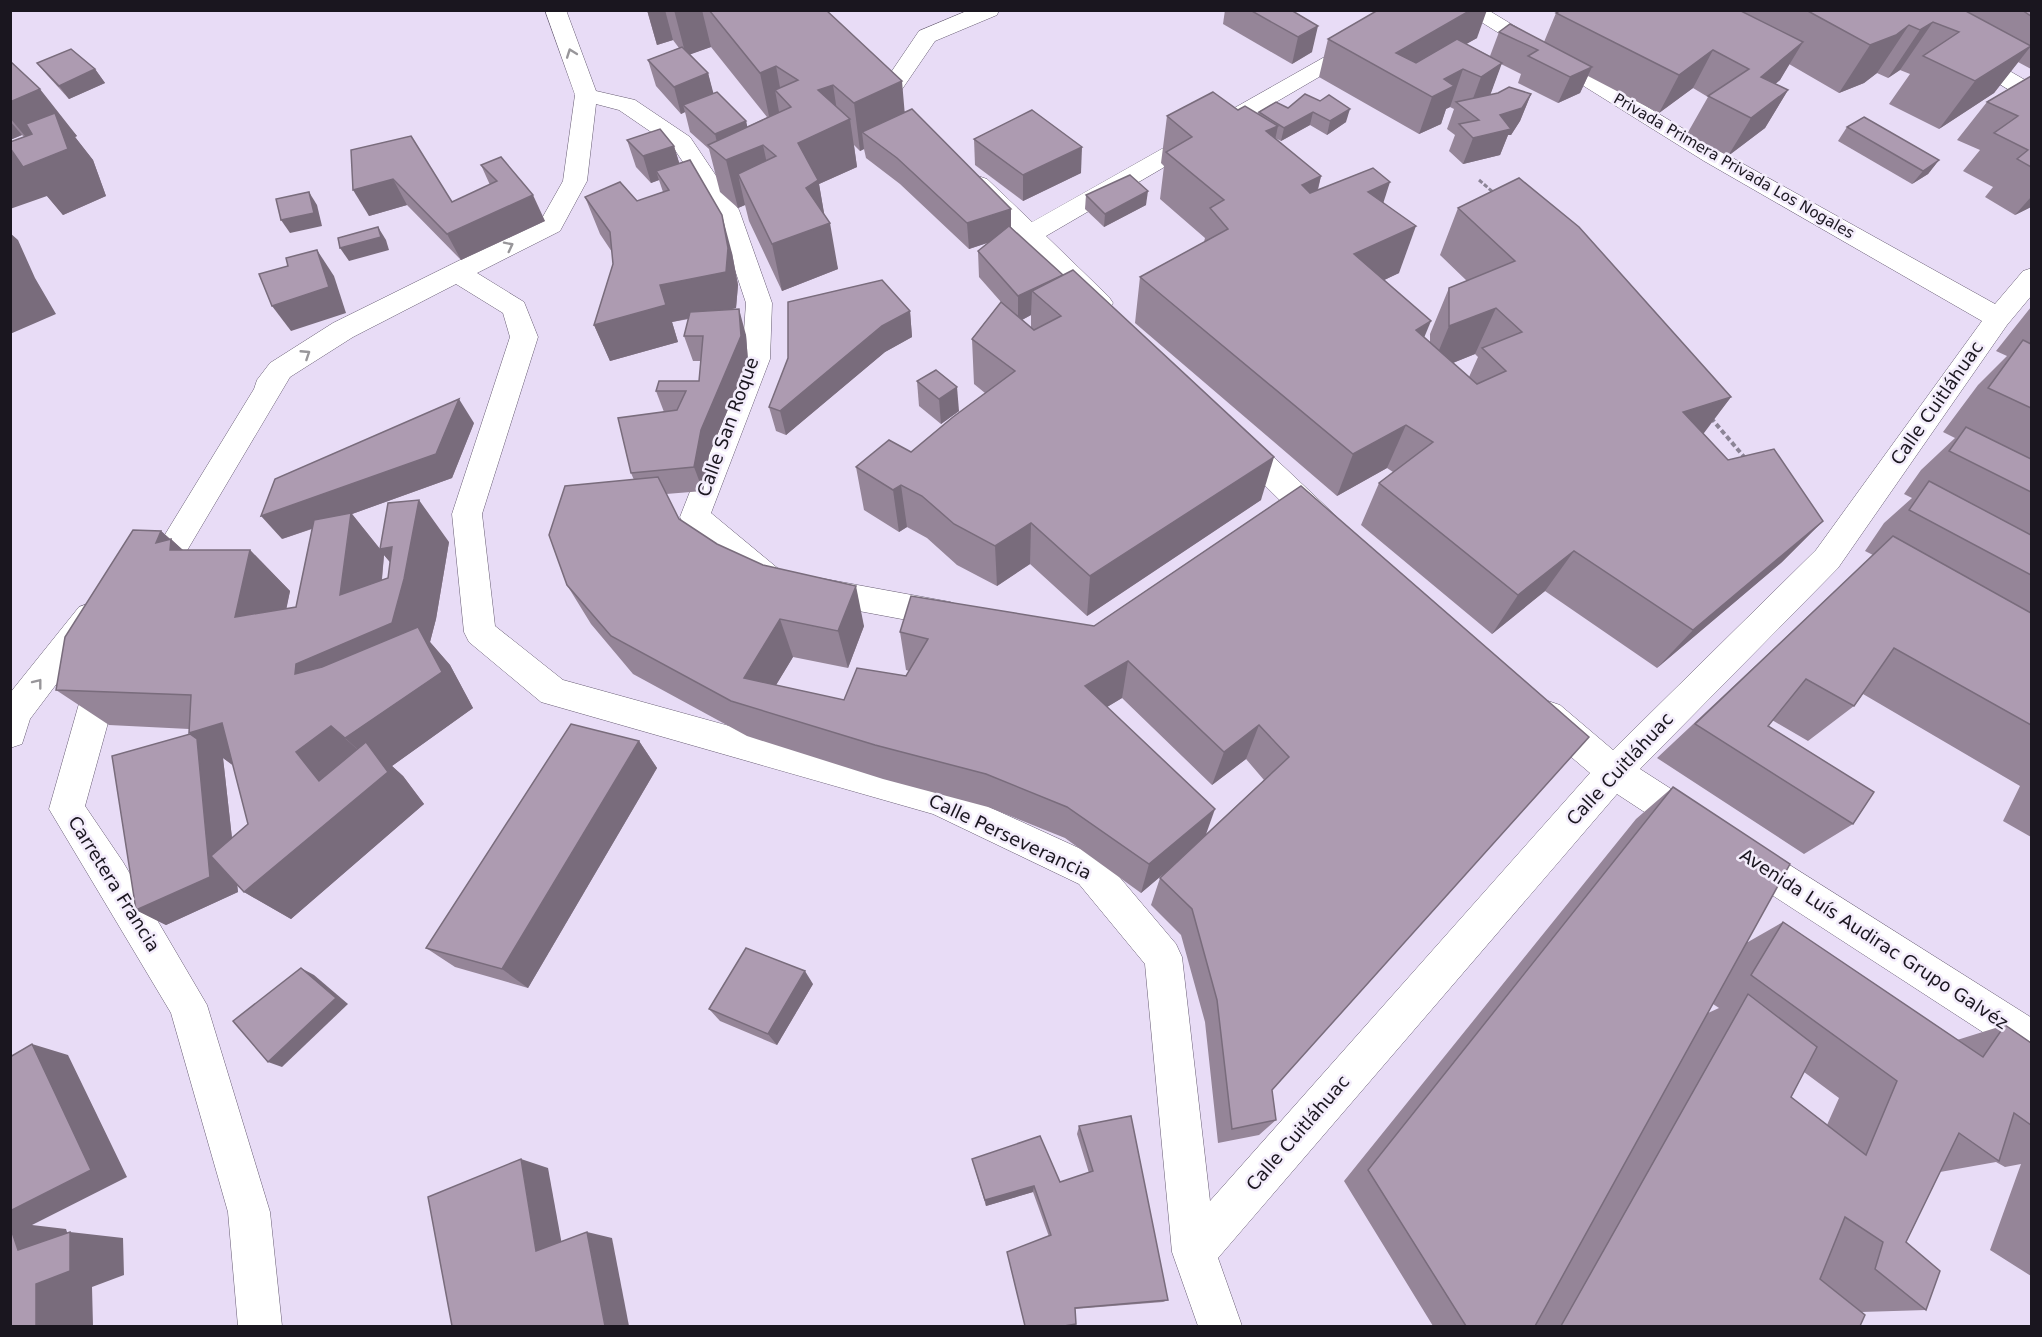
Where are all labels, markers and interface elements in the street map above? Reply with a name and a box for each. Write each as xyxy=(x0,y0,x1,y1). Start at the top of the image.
one-way arrow xyxy=(565,48,578,59)
street label: Privada Primera Privada Los Nogales xyxy=(1611,90,1858,243)
one-way arrow xyxy=(503,242,514,254)
street label: Calle Cuitláhuac xyxy=(1886,337,1987,469)
one-way arrow xyxy=(300,349,310,361)
street label: Calle San Roque xyxy=(693,354,762,499)
one-way arrow xyxy=(31,679,42,690)
street label: Calle Cuitláhuac xyxy=(1562,708,1677,829)
street label: Calle Perseverancia xyxy=(926,790,1095,883)
street label: Carretera Francia xyxy=(64,812,165,955)
street label: Avenida Luís Audirac Grupo Galvéz xyxy=(1736,844,2012,1033)
street label: Calle Cuitláhuac xyxy=(1242,1071,1354,1195)

